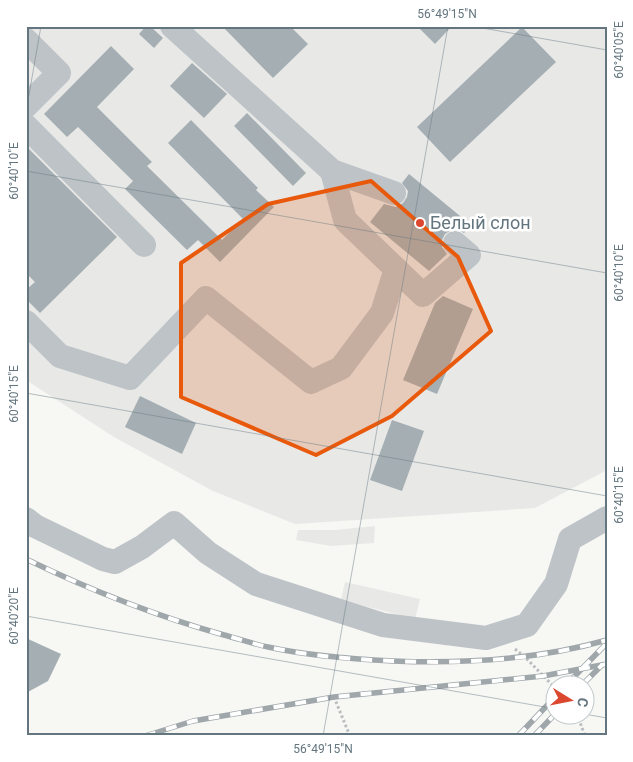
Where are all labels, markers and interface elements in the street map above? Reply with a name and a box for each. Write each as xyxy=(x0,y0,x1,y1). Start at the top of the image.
text: 56°49'15"N xyxy=(417,7,477,21)
text: 60°40'05"E xyxy=(612,21,626,79)
text: 60°40'10"E xyxy=(7,142,21,200)
place label: Белый слон xyxy=(430,212,531,233)
marker: Белый слон xyxy=(414,217,426,229)
text: 60°40'10"E xyxy=(612,244,626,302)
text: 60°40'15"E xyxy=(7,365,21,423)
text: 60°40'15"E xyxy=(612,466,626,524)
text: 60°40'20"E xyxy=(7,587,21,645)
north arrow xyxy=(546,674,596,724)
text: С xyxy=(574,696,591,708)
text: 56°49'15"N xyxy=(293,742,353,756)

